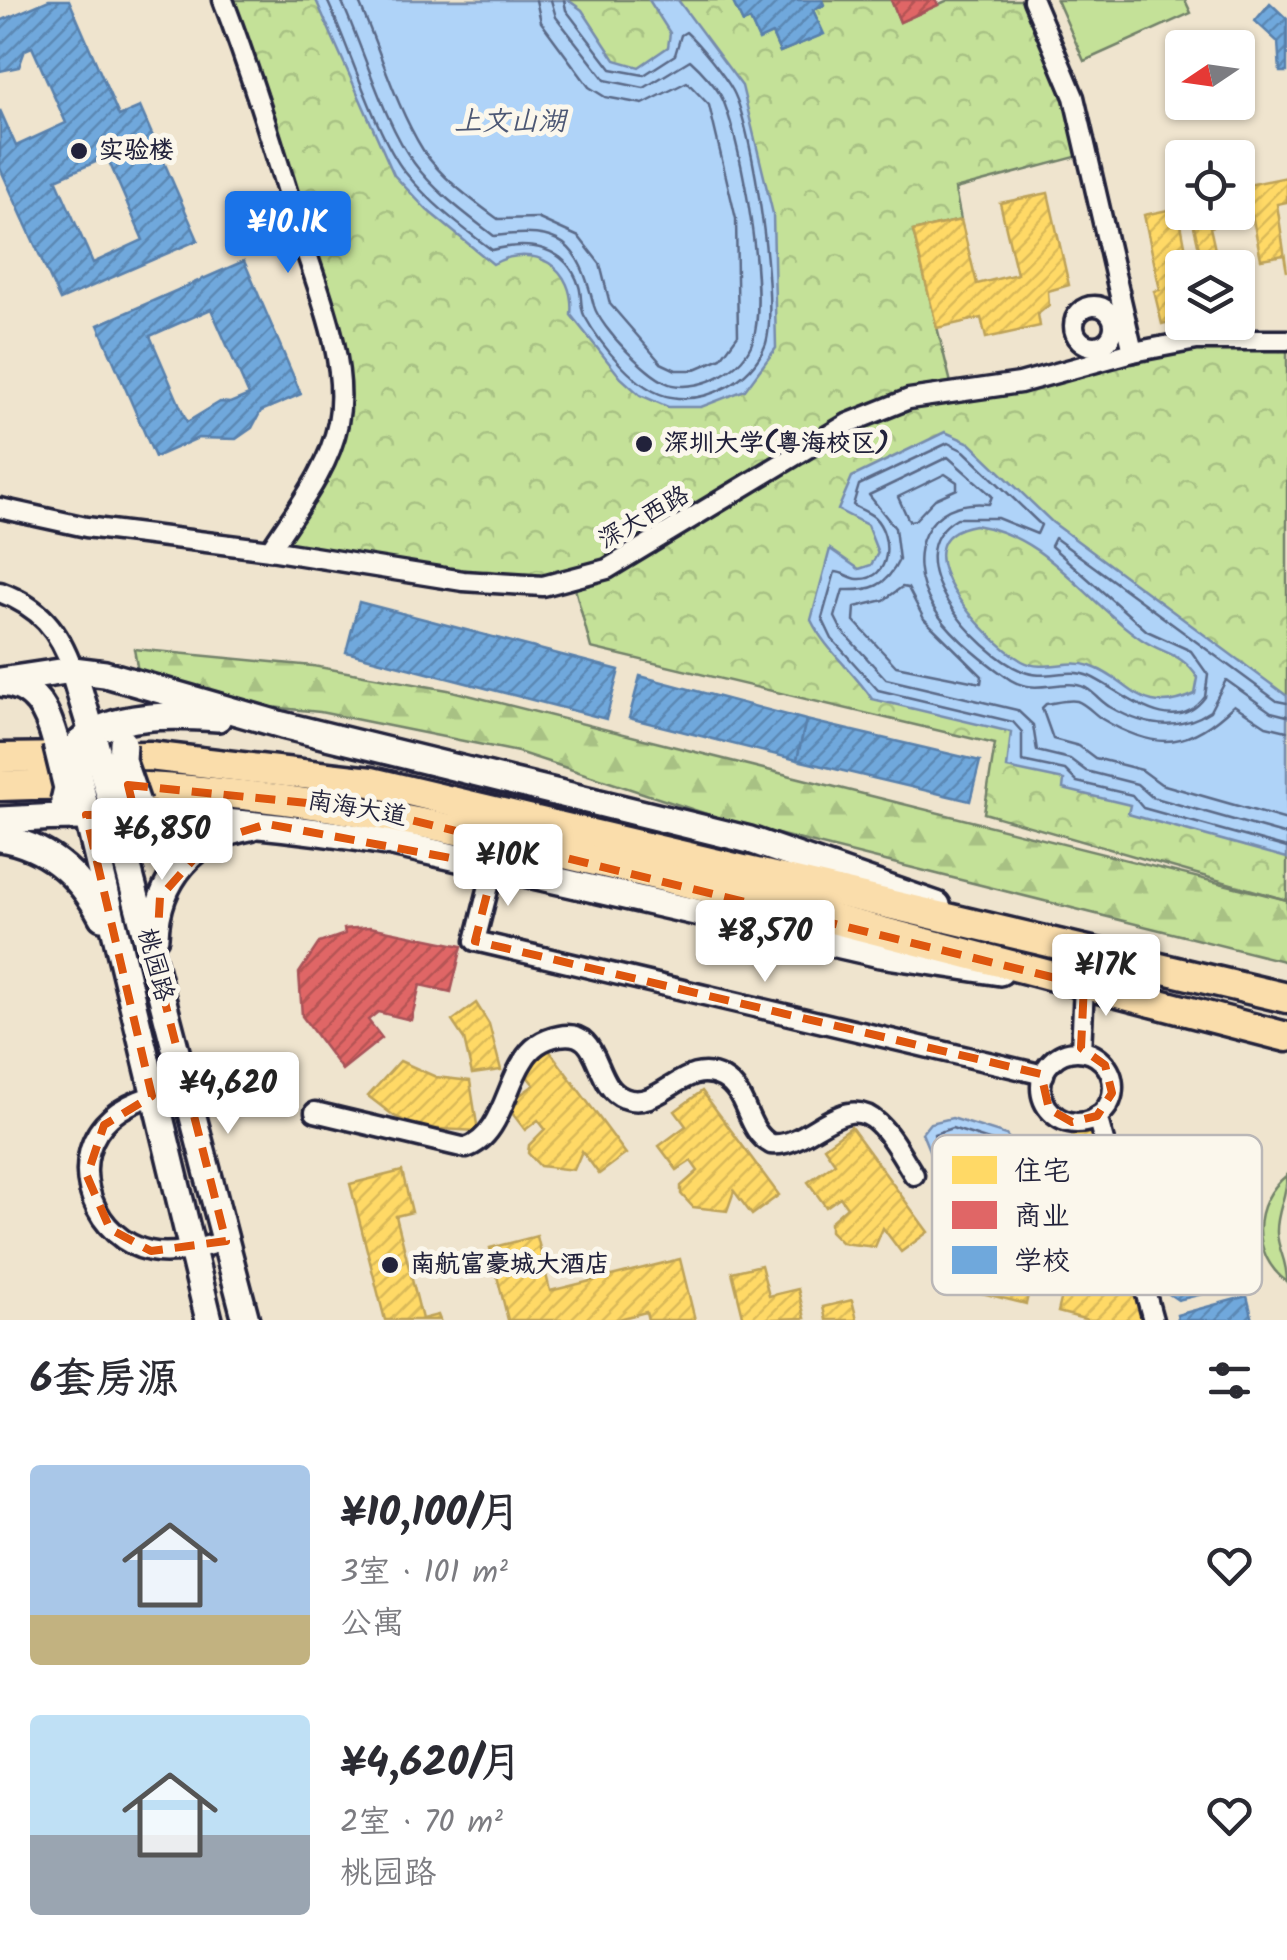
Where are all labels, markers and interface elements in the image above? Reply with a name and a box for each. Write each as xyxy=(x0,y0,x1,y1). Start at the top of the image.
north arrow xyxy=(1165,30,1255,120)
map controls xyxy=(1165,30,1255,340)
water label: 上文山湖 xyxy=(454,100,569,145)
place label: 实验楼 xyxy=(99,131,174,171)
marker: 实验楼 xyxy=(68,140,90,162)
button: locate xyxy=(1165,140,1255,230)
pin: ¥10.1K xyxy=(207,191,369,276)
text: ¥10.1K xyxy=(247,198,329,249)
button: layers xyxy=(1165,250,1255,340)
place label: 深圳大学(粤海校区) xyxy=(664,424,889,464)
marker: 深圳大学(粤海校区) xyxy=(633,433,655,455)
street label: 深大西路 xyxy=(591,476,697,560)
street label: 南海大道 xyxy=(304,781,410,837)
pin: ¥6,850 xyxy=(81,798,243,883)
text: ¥6,850 xyxy=(114,805,210,856)
pin: ¥10K xyxy=(449,824,567,909)
text: ¥10K xyxy=(475,831,541,882)
pin: ¥8,570 xyxy=(684,900,846,985)
text: ¥8,570 xyxy=(718,907,812,958)
street label: 桃园路 xyxy=(126,924,184,1006)
pin: ¥17K xyxy=(1047,934,1165,1019)
text: ¥17K xyxy=(1074,941,1138,992)
pin: ¥4,620 xyxy=(147,1052,309,1137)
text: ¥4,620 xyxy=(179,1059,277,1110)
legend xyxy=(932,1135,1262,1295)
text: 住宅 xyxy=(1014,1150,1070,1195)
text: 商业 xyxy=(1014,1195,1070,1240)
text: 学校 xyxy=(1014,1240,1070,1285)
place label: 南航富豪城大酒店 xyxy=(410,1245,610,1285)
marker: 南航富豪城大酒店 xyxy=(379,1254,401,1276)
text: 6套房源 xyxy=(30,1347,179,1414)
icon: filters xyxy=(1202,1353,1257,1408)
text: ¥10,100/月 xyxy=(340,1481,521,1548)
icon: home xyxy=(110,1505,230,1625)
icon: heart xyxy=(1202,1538,1257,1593)
text: 3室 · 101 m² xyxy=(340,1548,508,1599)
text: 公寓 xyxy=(340,1599,404,1650)
text: ¥4,620/月 xyxy=(340,1731,522,1798)
icon: home xyxy=(110,1755,230,1875)
icon: heart xyxy=(1202,1788,1257,1843)
text: 2室 · 70 m² xyxy=(340,1798,503,1849)
text: 桃园路 xyxy=(340,1849,436,1900)

